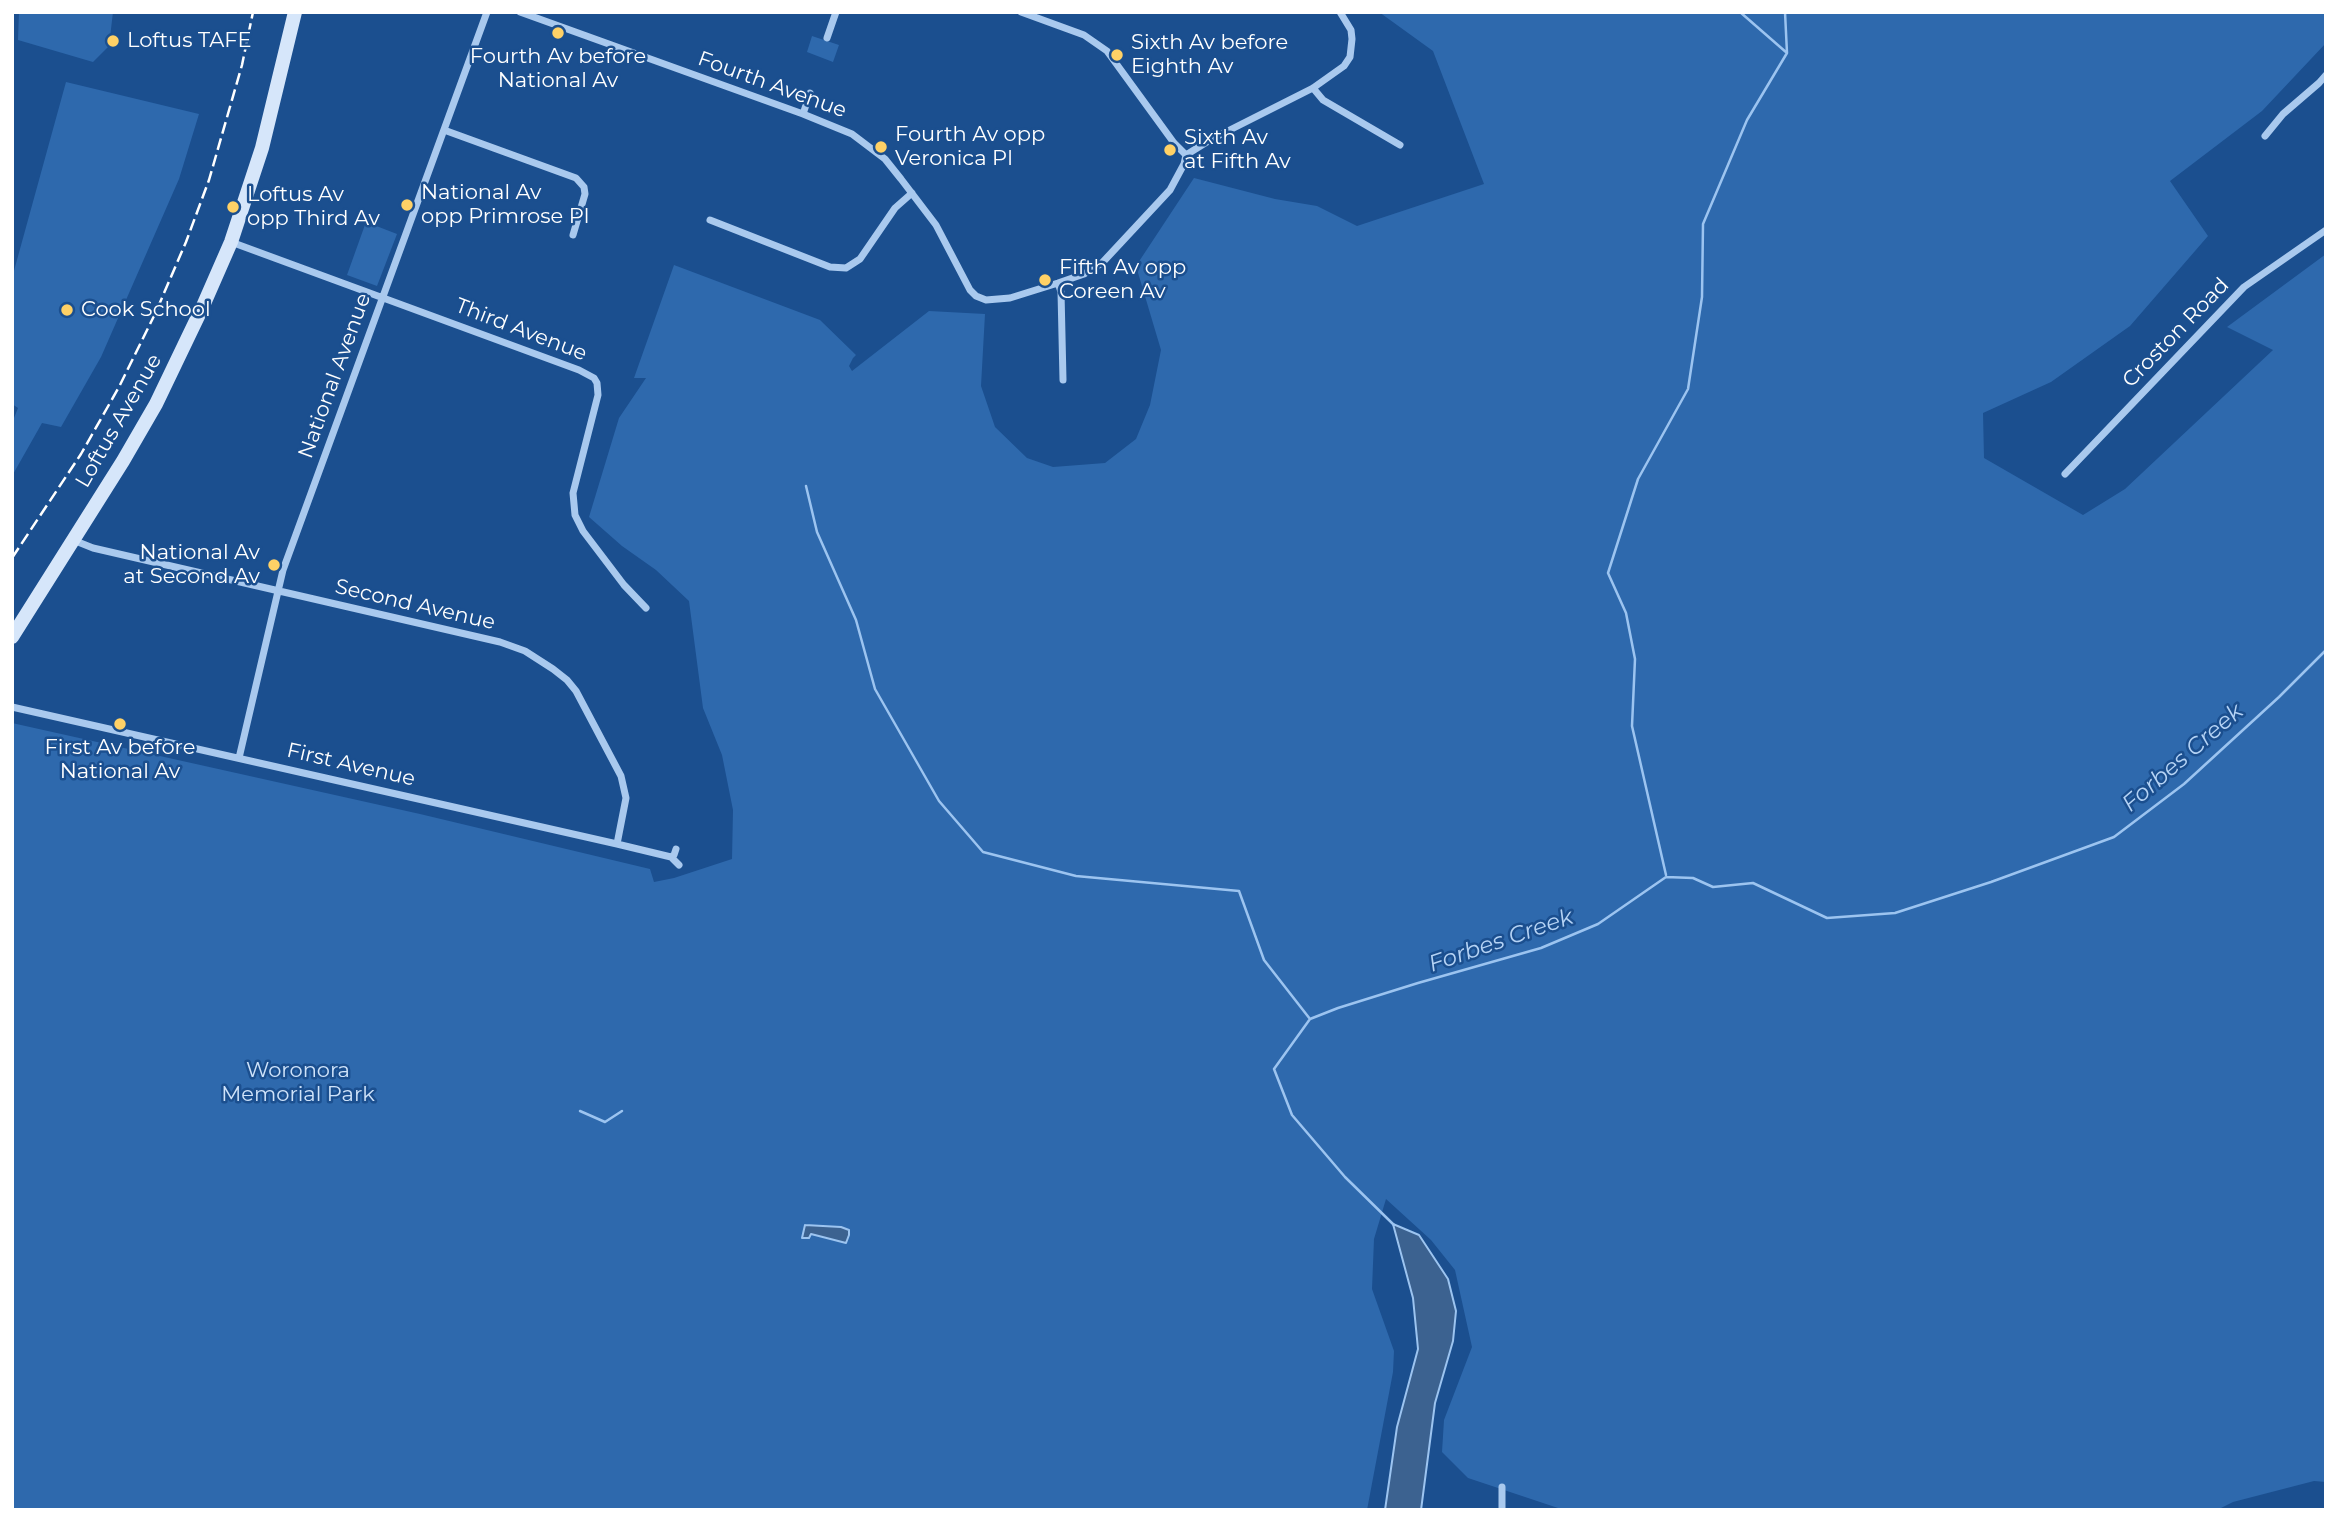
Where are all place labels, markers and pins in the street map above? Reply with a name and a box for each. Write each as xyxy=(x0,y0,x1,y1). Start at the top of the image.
marker: Fourth Av before National Av xyxy=(550,25,566,41)
place label: Loftus TAFE xyxy=(127,28,252,54)
place label: Sixth Av before Eighth Av xyxy=(1131,30,1288,80)
marker: Loftus TAFE xyxy=(105,33,121,49)
place label: Fourth Av before National Av xyxy=(470,44,646,94)
marker: Sixth Av before Eighth Av xyxy=(1109,47,1125,63)
place label: Fourth Av opp Veronica Pl xyxy=(895,122,1045,172)
place label: Sixth Av at Fifth Av xyxy=(1184,125,1291,175)
marker: Fourth Av opp Veronica Pl xyxy=(873,139,889,155)
marker: Sixth Av at Fifth Av xyxy=(1162,142,1178,158)
place label: National Av opp Primrose Pl xyxy=(421,180,589,230)
place label: Loftus Av opp Third Av xyxy=(247,182,380,232)
marker: National Av opp Primrose Pl xyxy=(399,197,415,213)
marker: Loftus Av opp Third Av xyxy=(225,199,241,215)
place label: Fifth Av opp Coreen Av xyxy=(1059,255,1186,305)
marker: Fifth Av opp Coreen Av xyxy=(1037,272,1053,288)
place label: Cook School xyxy=(81,297,211,323)
marker: Cook School xyxy=(59,302,75,318)
place label: National Av at Second Av xyxy=(123,540,260,590)
marker: National Av at Second Av xyxy=(266,557,282,573)
marker: First Av before National Av xyxy=(112,716,128,732)
place label: First Av before National Av xyxy=(45,735,195,785)

